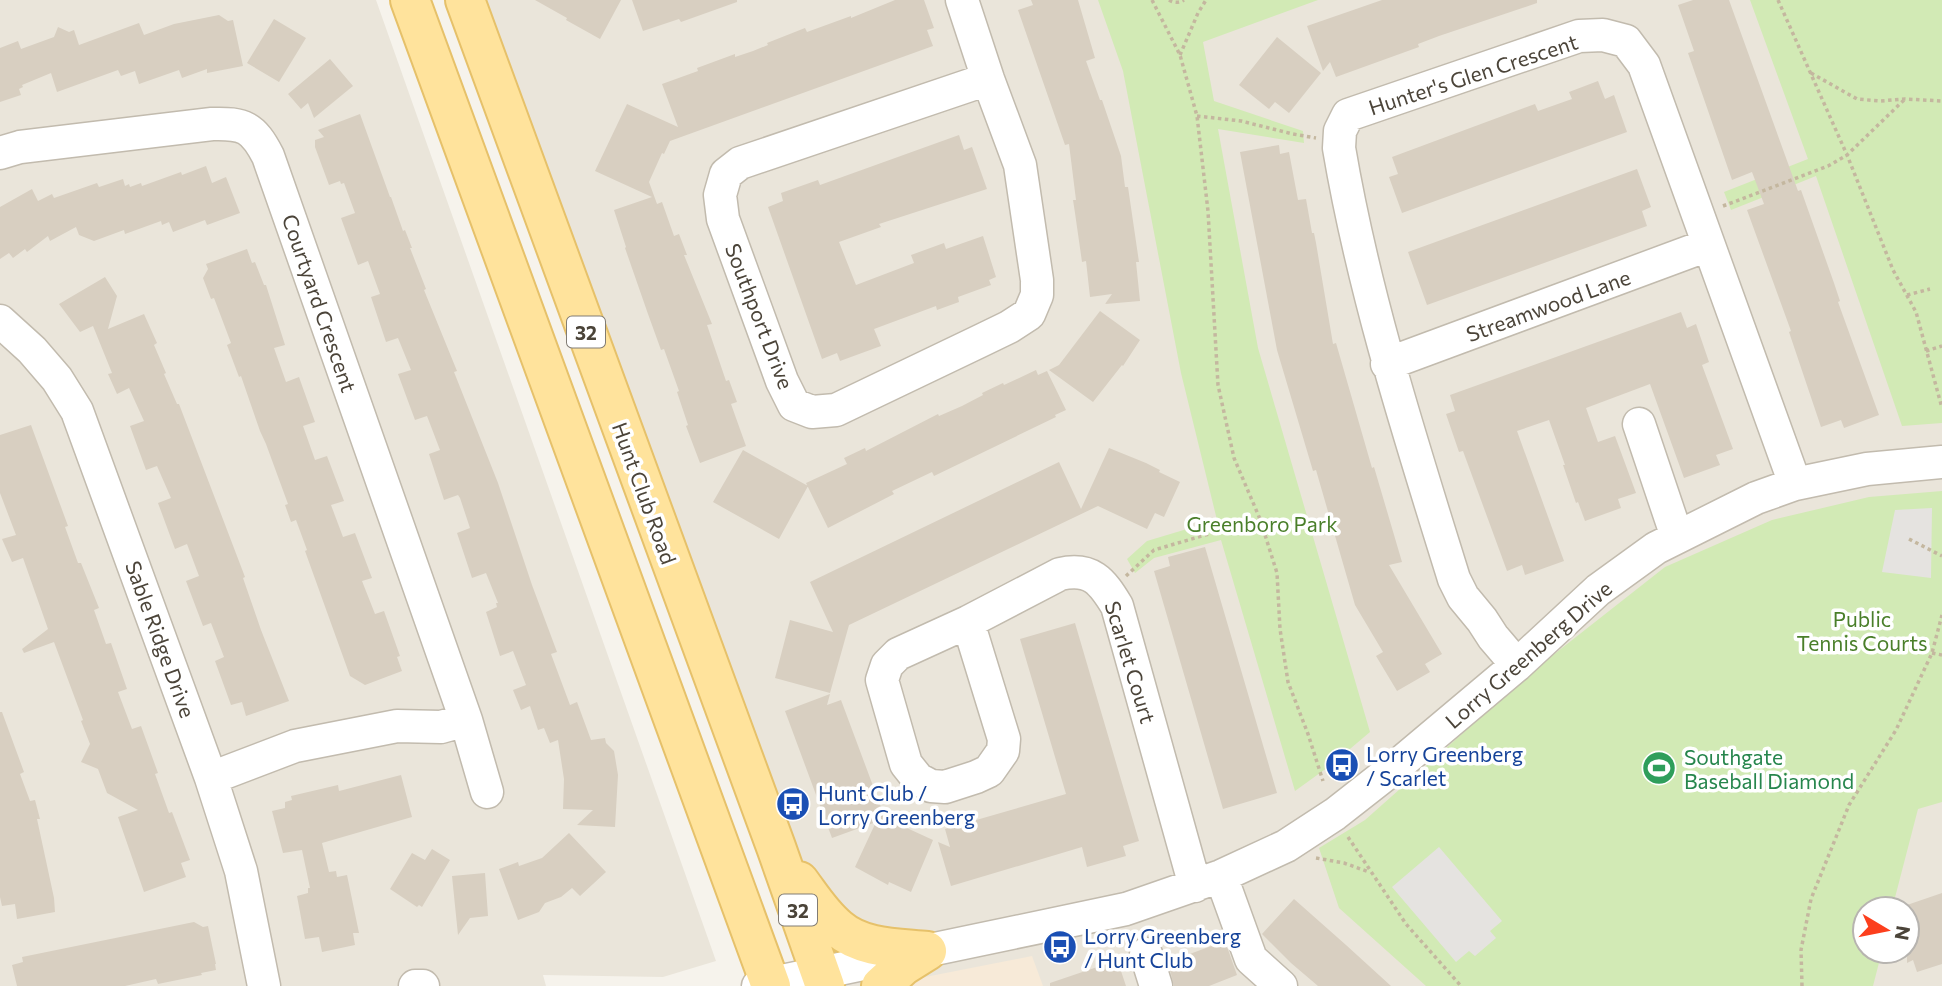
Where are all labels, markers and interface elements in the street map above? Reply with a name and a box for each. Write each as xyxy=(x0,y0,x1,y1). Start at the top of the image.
street label: Hunter's Glen Crescent xyxy=(1365,28,1581,120)
street label: Courtyard Crescent xyxy=(278,211,362,395)
street label: Southport Drive xyxy=(721,240,799,392)
street label: Streamwood Lane xyxy=(1463,264,1633,346)
road number: 32 xyxy=(567,316,605,348)
street label: Hunt Club Road xyxy=(608,419,682,567)
park label: Greenboro Park xyxy=(1186,511,1338,536)
street label: Sable Ridge Drive xyxy=(121,557,201,721)
street label: Lorry Greenberg Drive xyxy=(1440,575,1616,733)
street label: Scarlet Court xyxy=(1101,598,1161,726)
park label: Public Tennis Courts xyxy=(1796,606,1928,655)
place label: Lorry Greenberg / Scarlet xyxy=(1366,741,1523,790)
place label: Southgate Baseball Diamond xyxy=(1684,744,1854,793)
bus stop icon: Lorry Greenberg / Scarlet xyxy=(1323,746,1361,784)
sports icon: Southgate Baseball Diamond xyxy=(1640,749,1678,787)
place label: Hunt Club / Lorry Greenberg xyxy=(818,780,975,829)
bus stop icon: Hunt Club / Lorry Greenberg xyxy=(774,785,812,823)
road number: 32 xyxy=(779,894,817,926)
north arrow xyxy=(1851,895,1921,965)
place label: Lorry Greenberg / Hunt Club xyxy=(1084,923,1241,972)
text: N xyxy=(1891,924,1916,942)
bus stop icon: Lorry Greenberg / Hunt Club xyxy=(1041,928,1079,966)

